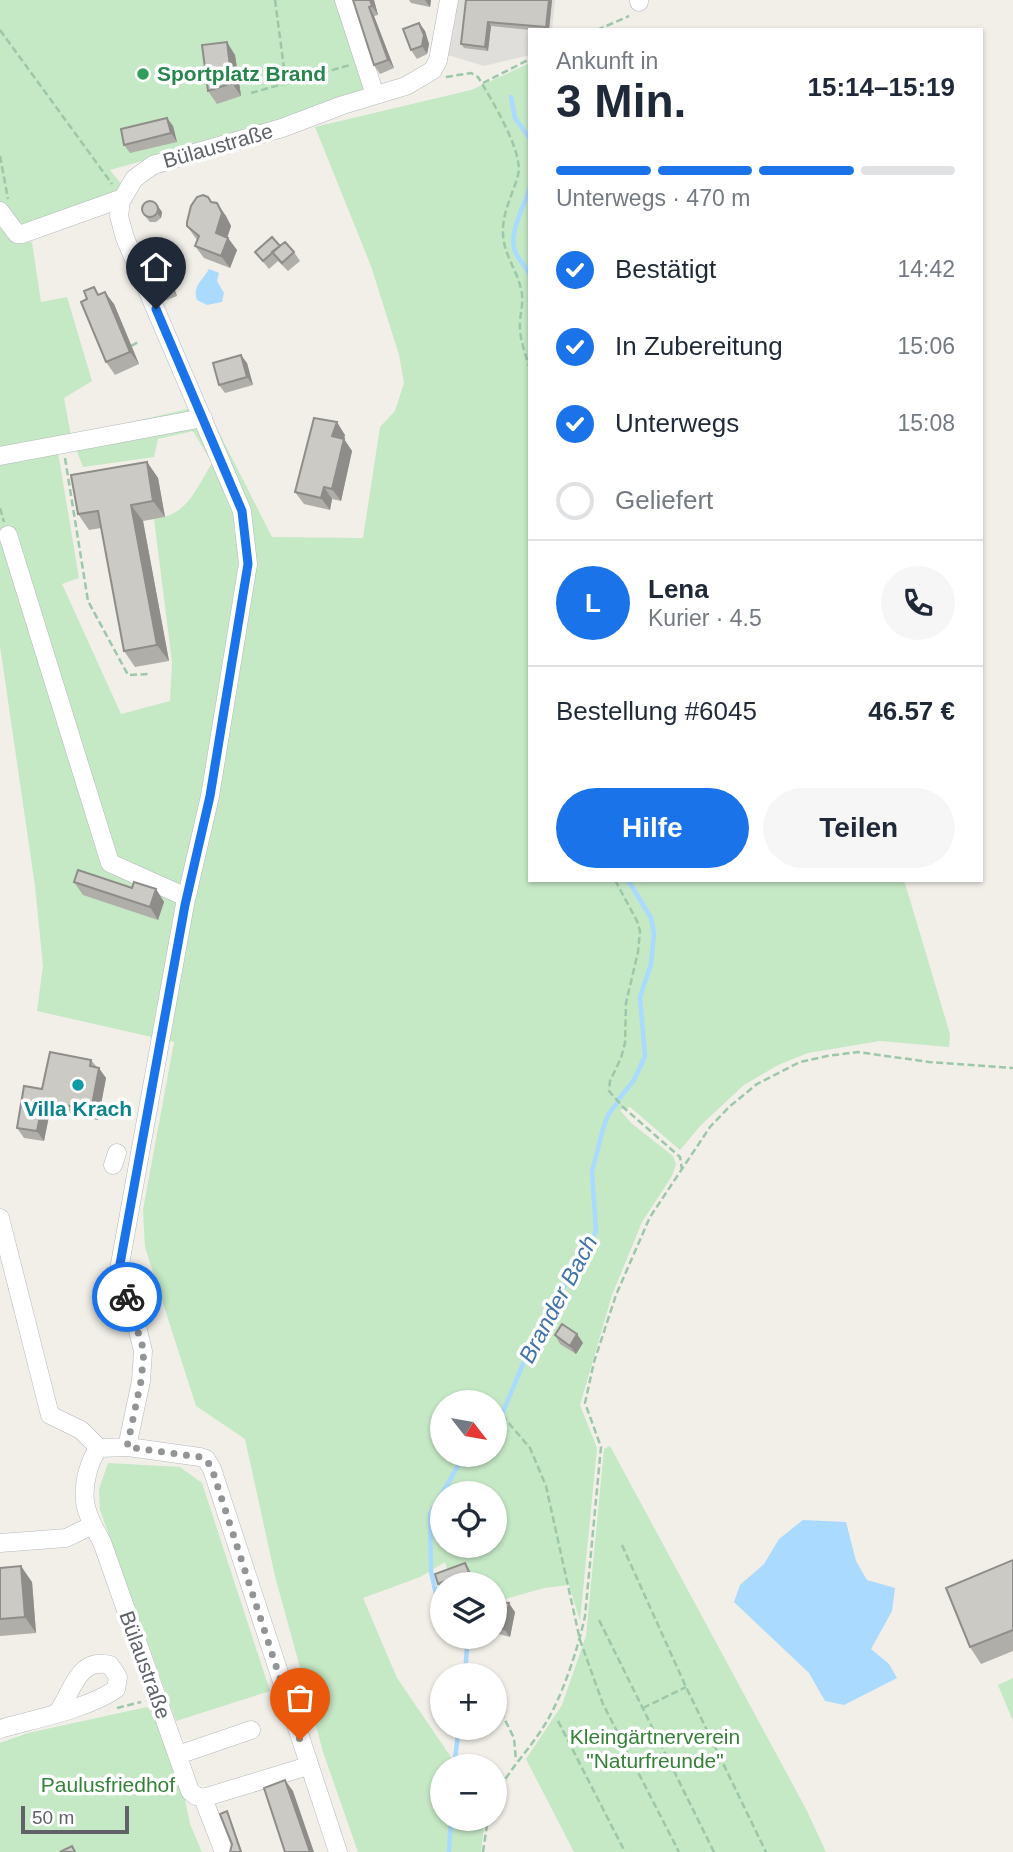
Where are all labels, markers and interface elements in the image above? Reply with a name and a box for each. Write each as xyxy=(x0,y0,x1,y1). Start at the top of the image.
text: Ankunft in xyxy=(556,48,658,74)
place label: Sportplatz Brand xyxy=(157,62,326,85)
marker: Sportplatz Brand xyxy=(135,66,151,82)
text: 15:14–15:19 xyxy=(808,72,955,102)
text: 3 Min. xyxy=(556,75,686,127)
street label: Bülaustraße xyxy=(160,119,275,172)
text: Unterwegs · 470 m xyxy=(556,185,750,211)
pin xyxy=(126,237,186,309)
icon: home xyxy=(137,248,175,286)
icon: check xyxy=(556,251,594,289)
text: Bestätigt xyxy=(615,254,716,284)
text: 14:42 xyxy=(897,256,955,282)
icon: check xyxy=(556,328,594,366)
text: In Zubereitung xyxy=(615,331,783,361)
text: 15:06 xyxy=(897,333,955,359)
icon: check xyxy=(556,405,594,443)
text: Unterwegs xyxy=(615,408,739,438)
text: 15:08 xyxy=(897,410,955,436)
text: Geliefert xyxy=(615,485,713,515)
button: phone xyxy=(881,566,955,640)
text: Lena xyxy=(648,574,709,604)
text: L xyxy=(585,588,601,618)
text: Kurier · 4.5 xyxy=(648,605,762,631)
text: Bestellung #6045 xyxy=(556,696,757,726)
text: 46.57 € xyxy=(868,696,955,726)
button: Hilfe xyxy=(556,788,749,868)
button: Teilen xyxy=(763,788,955,868)
marker: Villa Krach xyxy=(70,1077,86,1093)
place label: Villa Krach xyxy=(24,1097,132,1120)
water label: Brander Bach xyxy=(514,1231,602,1367)
courier xyxy=(92,1262,162,1332)
icon: bike xyxy=(108,1278,146,1316)
north arrow xyxy=(430,1390,508,1466)
map controls xyxy=(430,1390,507,1831)
button: locate xyxy=(430,1481,507,1558)
button: layers xyxy=(430,1572,507,1649)
street label: Bülaustraße xyxy=(115,1608,176,1722)
button: + xyxy=(430,1663,507,1740)
pin xyxy=(270,1668,330,1740)
icon: bag xyxy=(281,1679,319,1717)
park label: Kleingärtnerverein "Naturfreunde" xyxy=(570,1725,740,1772)
button: − xyxy=(430,1754,507,1831)
park label: Paulusfriedhof xyxy=(41,1773,175,1796)
scale bar xyxy=(21,1803,130,1835)
text: 50 m xyxy=(32,1807,74,1828)

